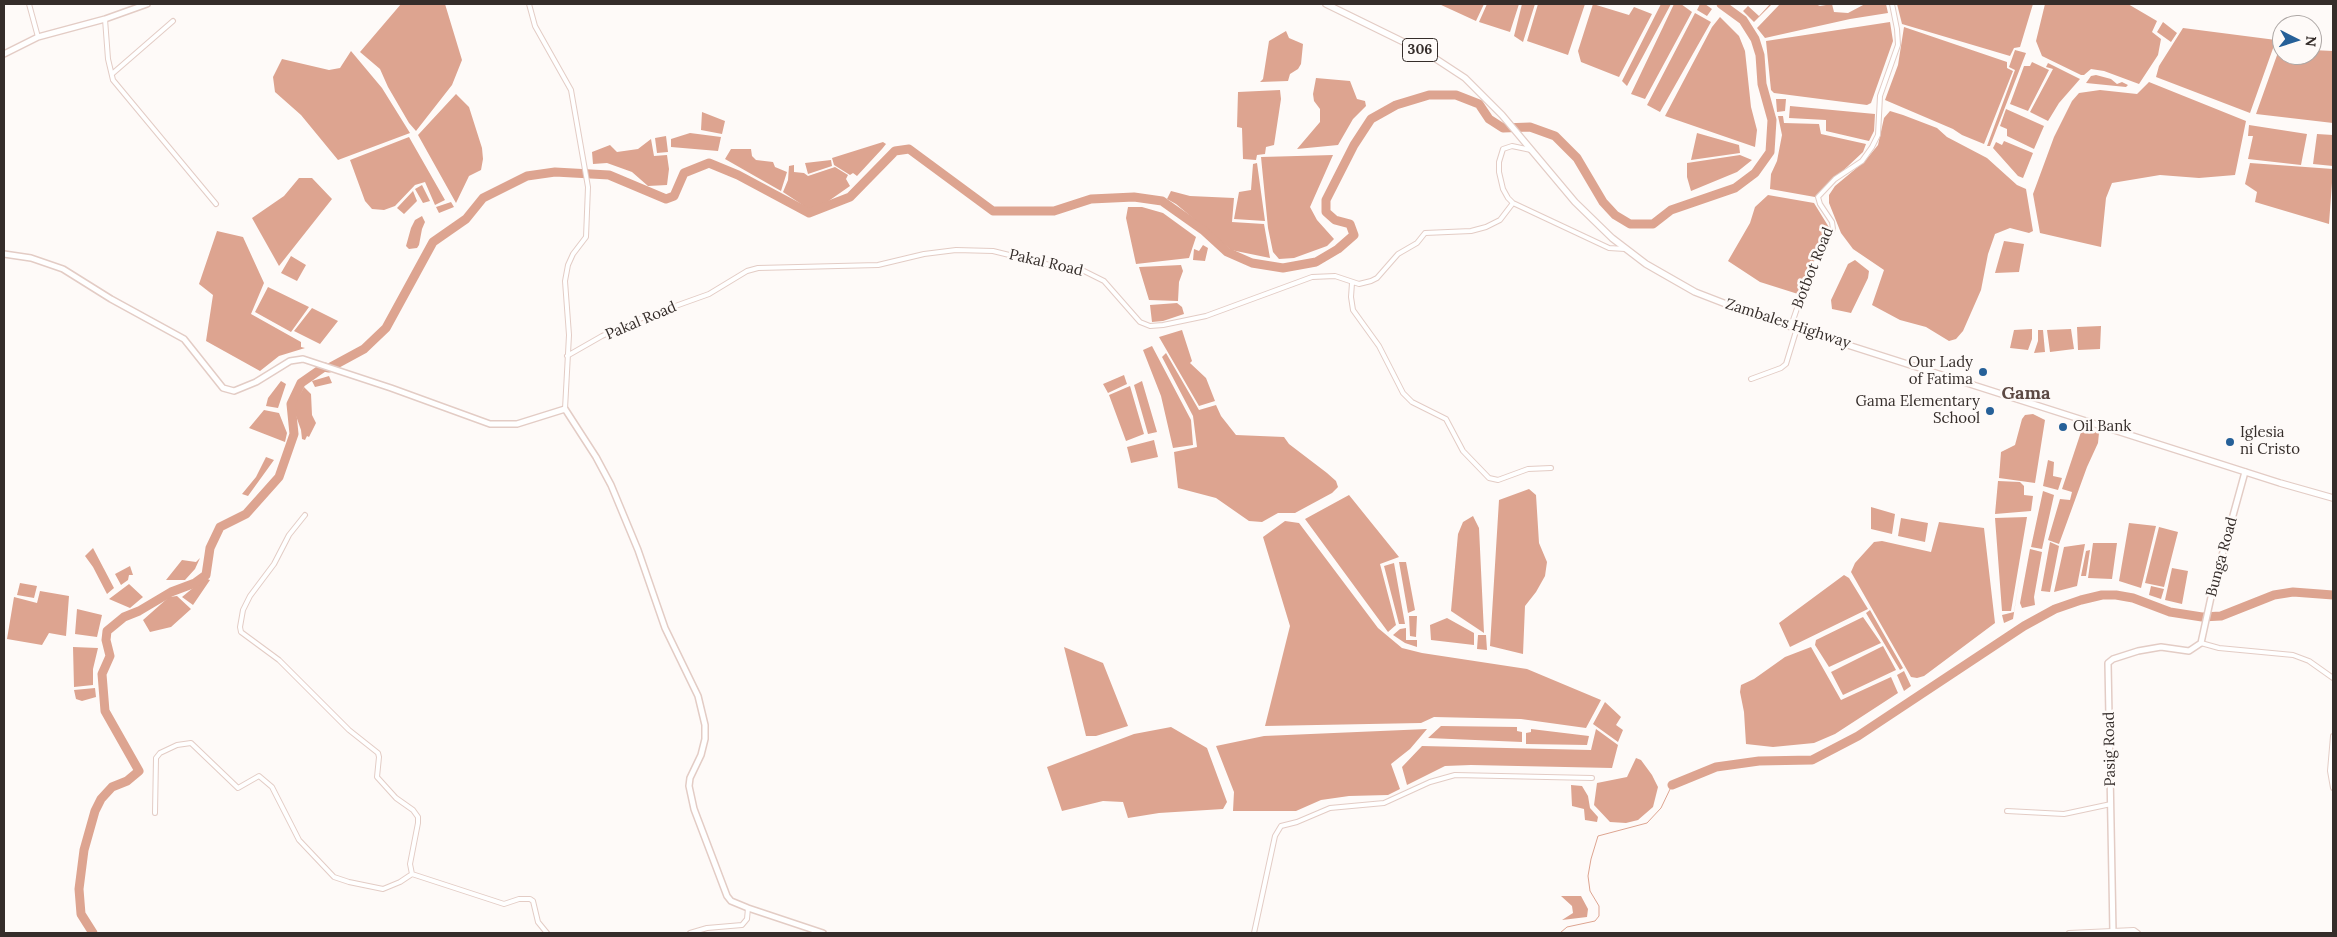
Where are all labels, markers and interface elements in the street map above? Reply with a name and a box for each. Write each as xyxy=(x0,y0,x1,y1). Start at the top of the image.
north arrow xyxy=(2272,15,2322,65)
text: N xyxy=(2302,35,2320,47)
road number: 306 xyxy=(1402,38,1438,62)
street label: Botbot Road xyxy=(1789,225,1837,311)
street label: Pakal Road xyxy=(1007,246,1085,280)
street label: Zambales Highway xyxy=(1723,295,1853,353)
street label: Pakal Road xyxy=(603,298,679,344)
place label: Our Lady of Fatima xyxy=(1908,354,1973,389)
marker: Our Lady of Fatima xyxy=(1977,366,1989,378)
district label: Gama xyxy=(2002,383,2050,405)
place label: Gama Elementary School xyxy=(1855,393,1980,428)
marker: Gama Elementary School xyxy=(1984,405,1996,417)
place label: Oil Bank xyxy=(2073,418,2131,436)
marker: Oil Bank xyxy=(2057,421,2069,433)
place label: Iglesia ni Cristo xyxy=(2240,424,2300,459)
marker: Iglesia ni Cristo xyxy=(2224,436,2236,448)
street label: Bunga Road xyxy=(2203,515,2241,599)
street label: Pasig Road xyxy=(2100,711,2120,787)

